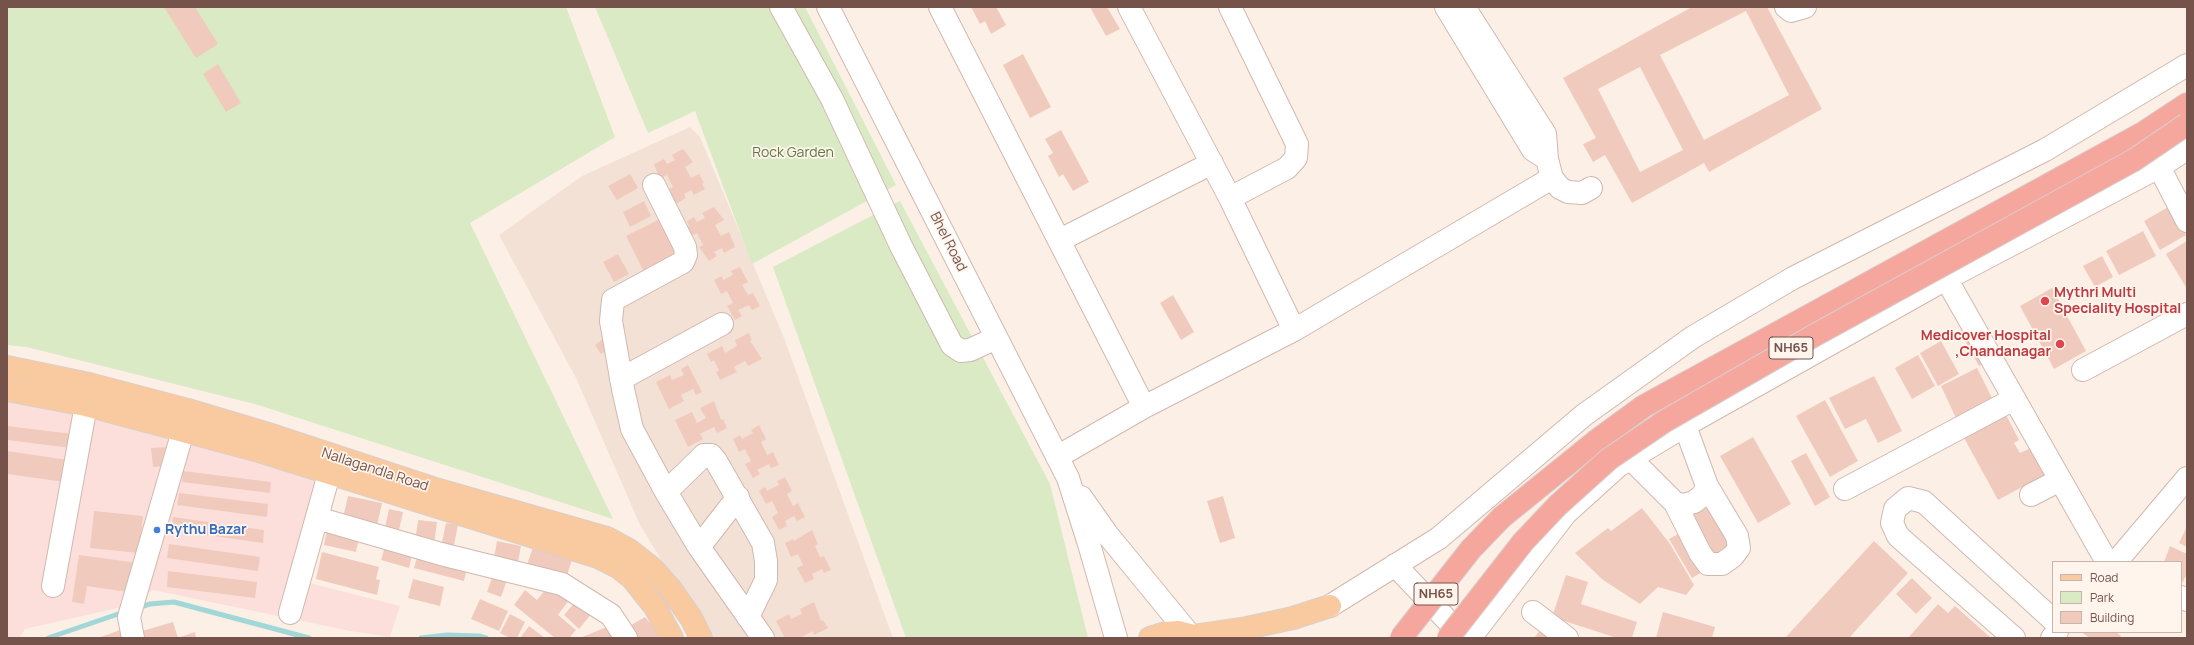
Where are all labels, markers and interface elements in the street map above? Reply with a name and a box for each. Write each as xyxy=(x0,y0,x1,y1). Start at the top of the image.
park label: Rock Garden xyxy=(752,145,834,161)
street label: Bhel Road xyxy=(926,210,970,274)
place label: Mythri Multi Speciality Hospital xyxy=(2054,285,2181,318)
marker: Mythri Multi Speciality Hospital xyxy=(2039,295,2051,307)
place label: Medicover Hospital ,Chandanagar xyxy=(1921,328,2051,360)
road number: NH65 xyxy=(1769,337,1813,359)
marker: Medicover Hospital ,Chandanagar xyxy=(2054,338,2066,350)
street label: Nallagandla Road xyxy=(319,445,431,495)
place label: Rythu Bazar xyxy=(165,522,247,538)
marker: Rythu Bazar xyxy=(152,525,162,535)
legend xyxy=(2052,561,2182,633)
text: Road xyxy=(2090,569,2118,586)
road number: NH65 xyxy=(1414,583,1458,605)
text: Park xyxy=(2090,589,2114,606)
text: Building xyxy=(2090,609,2134,626)

